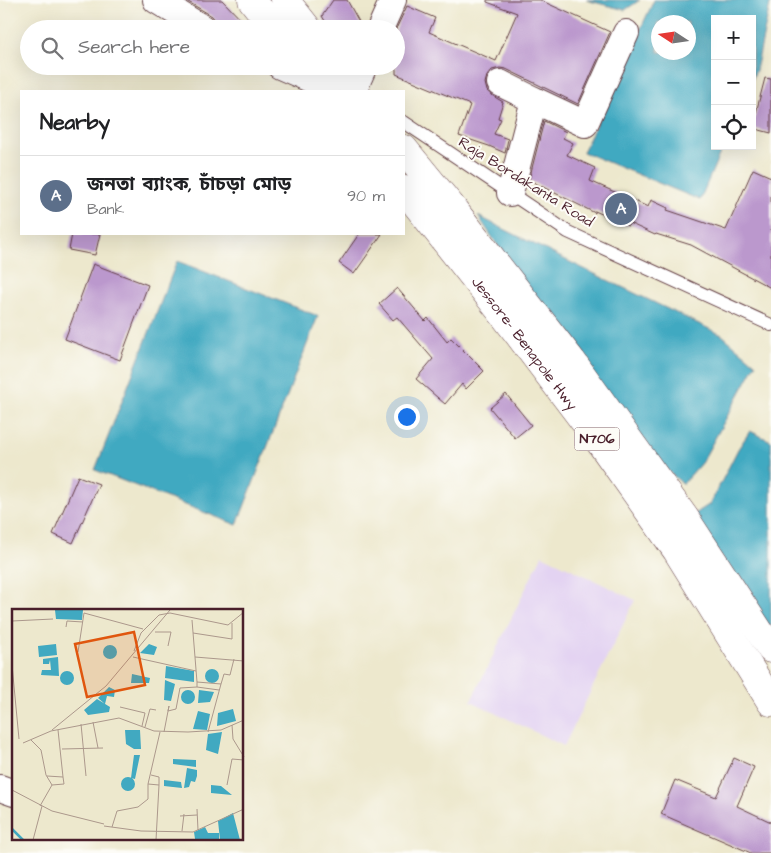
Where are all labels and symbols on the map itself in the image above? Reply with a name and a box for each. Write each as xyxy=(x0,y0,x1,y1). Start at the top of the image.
north arrow xyxy=(651,15,696,60)
street label: Raja Bordakanta Road xyxy=(454,132,598,232)
pin: A xyxy=(605,190,637,228)
street label: Jessore- Benapole Hwy xyxy=(467,272,583,415)
your location xyxy=(394,404,420,430)
road number: N706 xyxy=(574,428,620,450)
inset map xyxy=(12,609,244,840)

